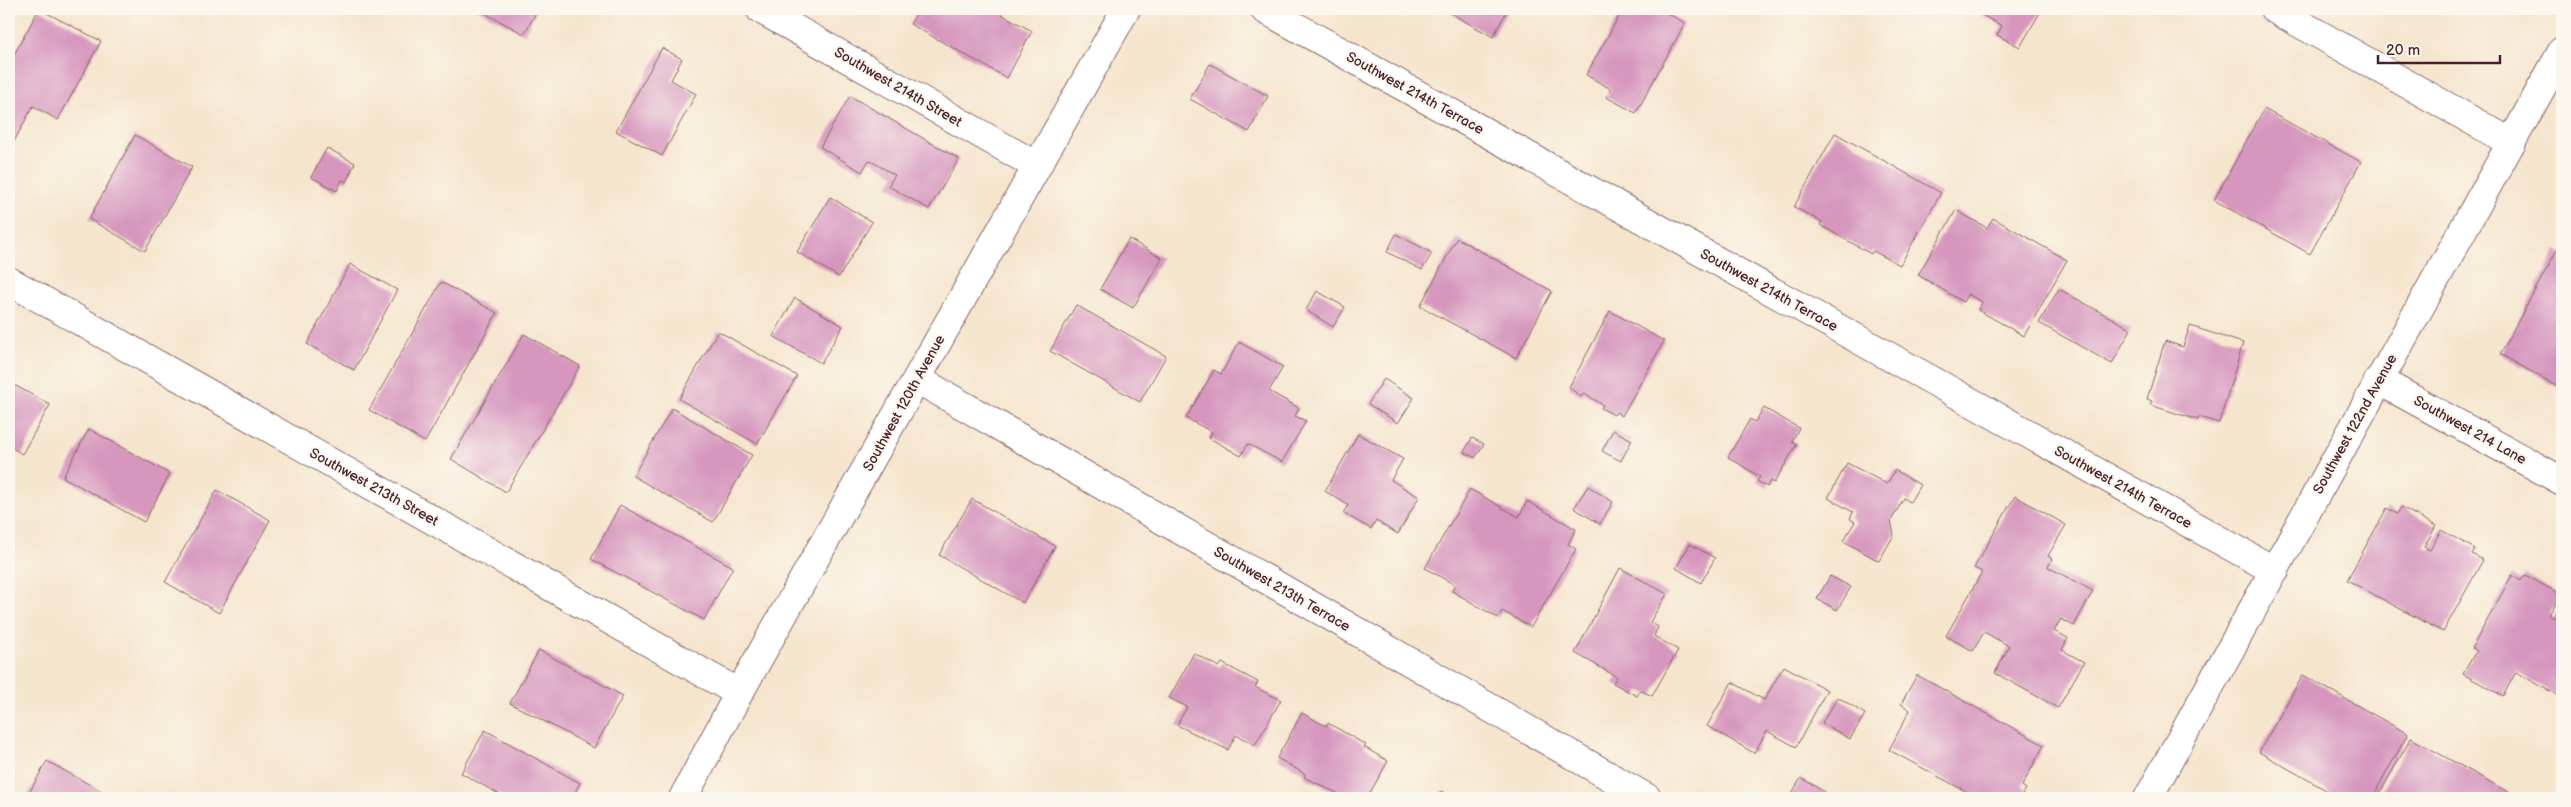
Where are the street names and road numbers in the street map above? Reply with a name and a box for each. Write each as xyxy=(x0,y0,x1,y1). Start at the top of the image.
street label: Southwest 214th Street xyxy=(831,43,965,131)
street label: Southwest 214th Terrace xyxy=(1343,48,1487,138)
street label: Southwest 214th Terrace xyxy=(1697,245,1841,335)
street label: Southwest 120th Avenue xyxy=(859,332,949,474)
street label: Southwest 122nd Avenue xyxy=(2309,351,2401,497)
street label: Southwest 214 Lane xyxy=(2411,392,2529,468)
street label: Southwest 214th Terrace xyxy=(2051,442,2195,532)
street label: Southwest 213th Street xyxy=(307,444,442,530)
street label: Southwest 213th Terrace xyxy=(1211,543,1353,635)

